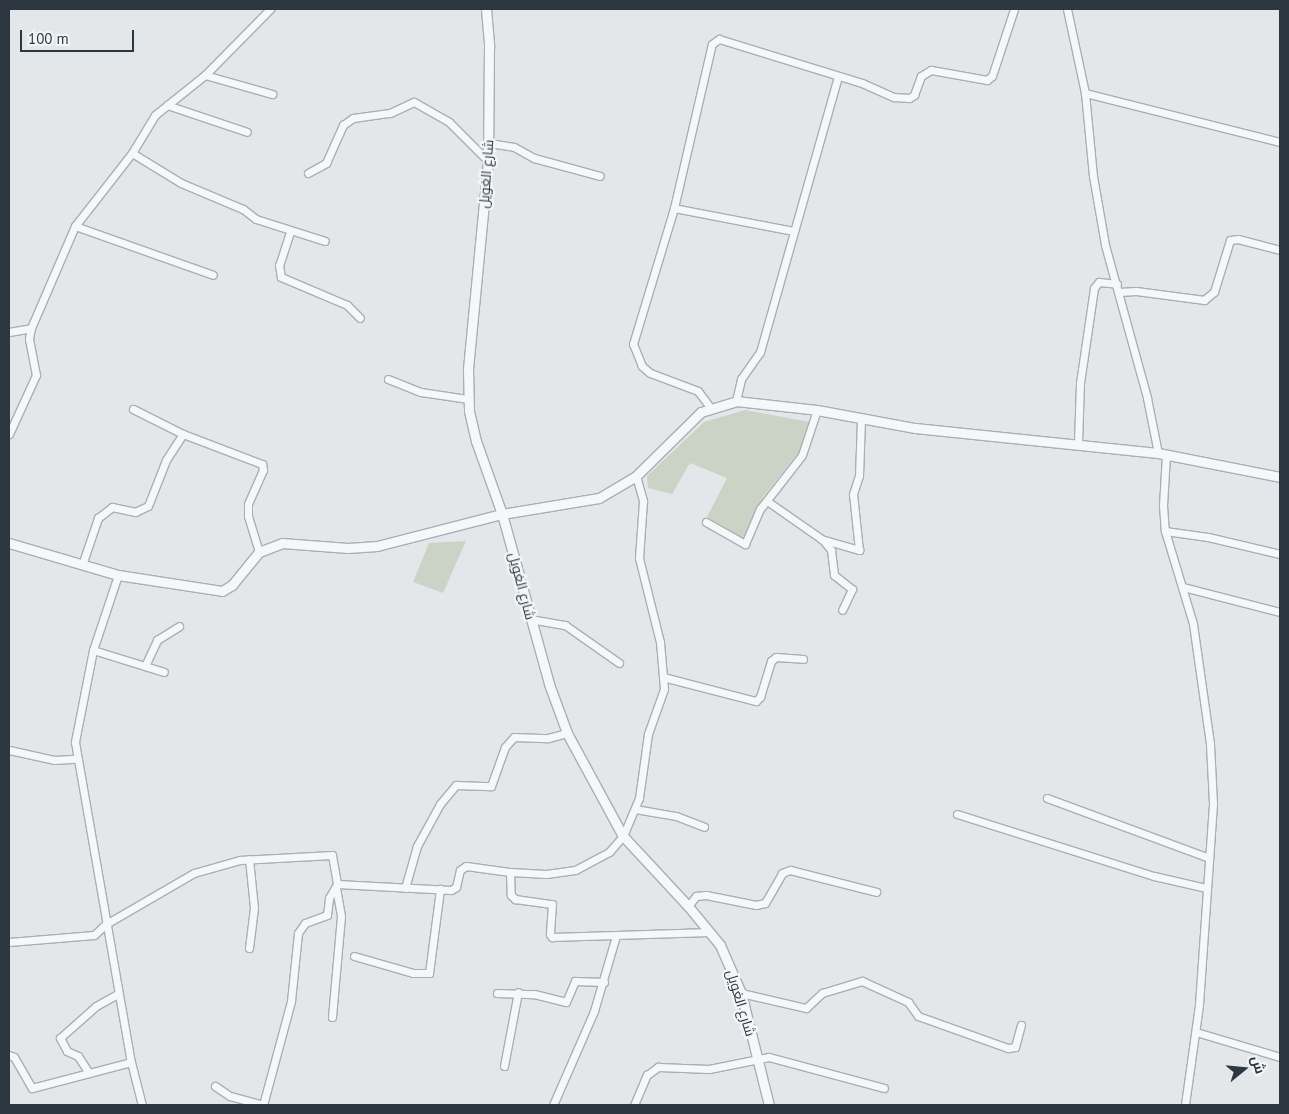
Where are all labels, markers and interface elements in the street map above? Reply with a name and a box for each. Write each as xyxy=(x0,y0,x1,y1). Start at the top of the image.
scale bar xyxy=(22,20,136,52)
text: 100 m xyxy=(28,29,69,48)
street label: شارع الغويل xyxy=(475,139,497,209)
street label: شارع الغويل xyxy=(505,551,539,621)
street label: شارع الغويل xyxy=(723,968,759,1038)
north arrow xyxy=(1219,1044,1269,1094)
text: ش xyxy=(1247,1053,1270,1076)

